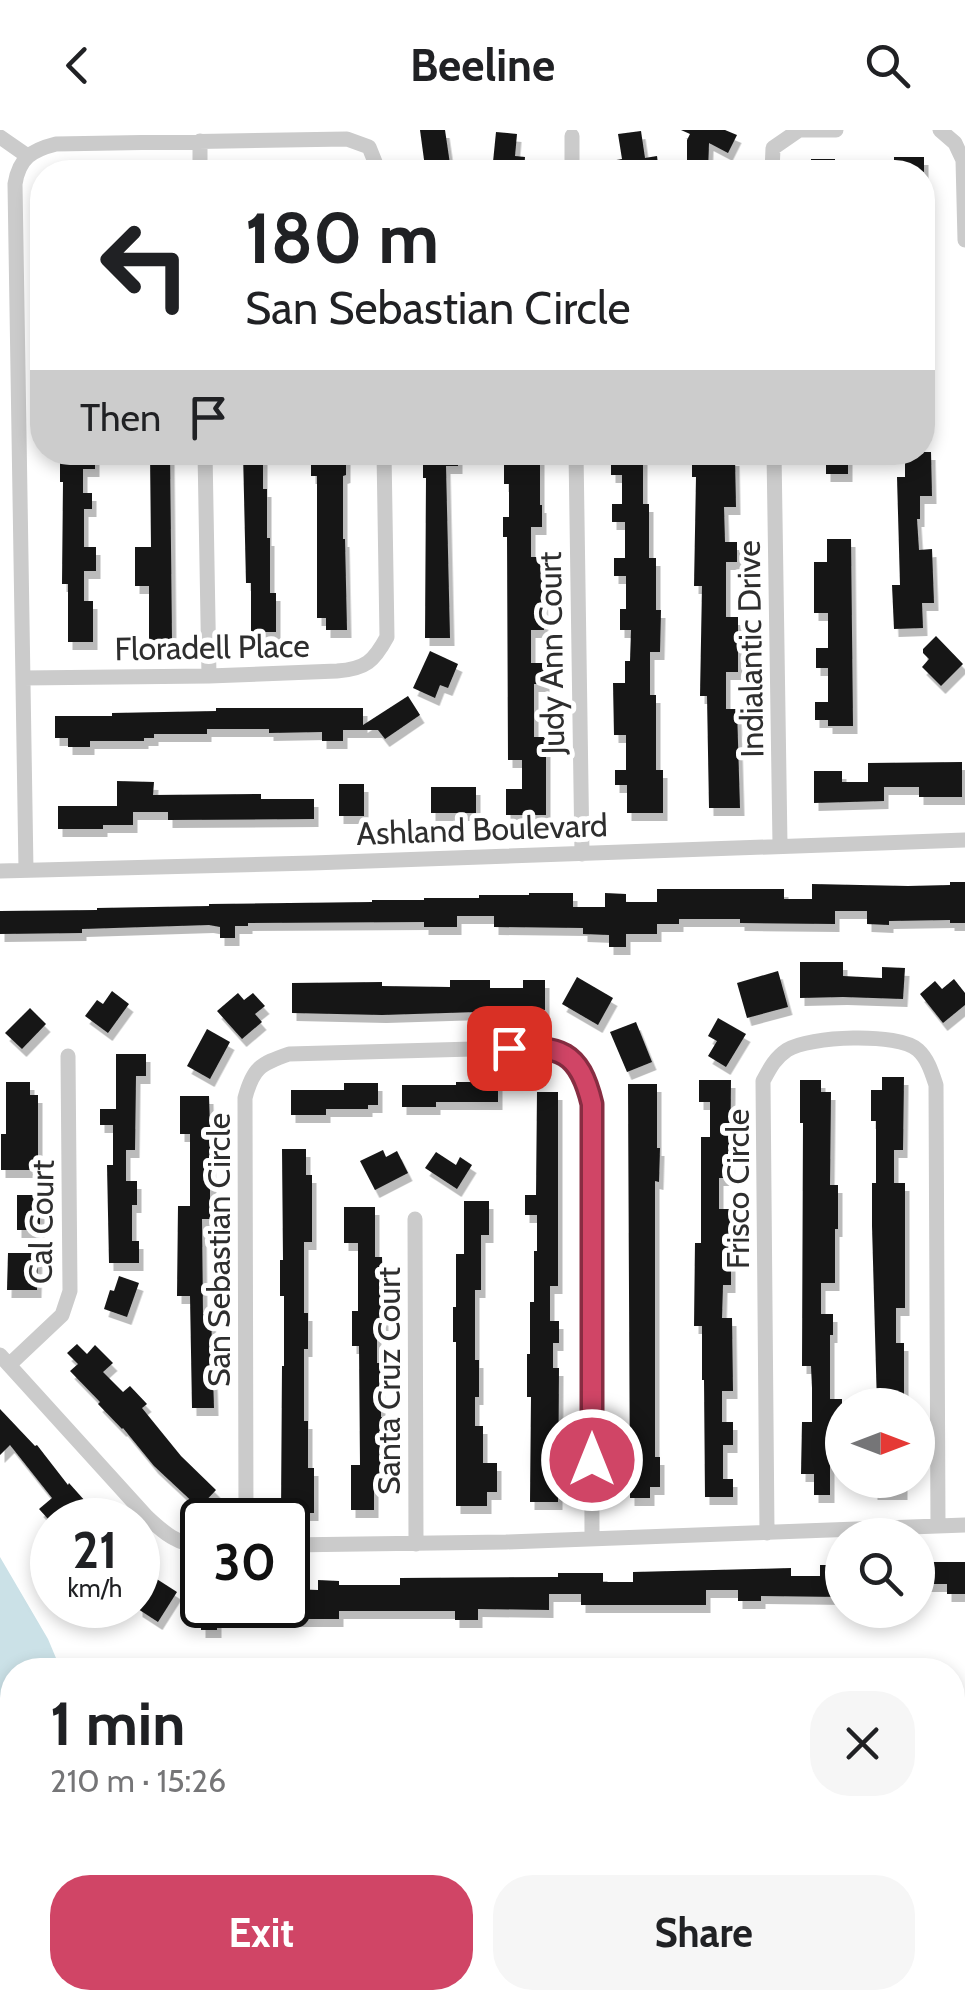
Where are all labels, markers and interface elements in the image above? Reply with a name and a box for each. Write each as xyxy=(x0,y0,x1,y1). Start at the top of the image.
icon: back xyxy=(50,38,105,93)
text: Beeline xyxy=(410,38,555,92)
icon: search xyxy=(860,38,915,93)
text: 180 m xyxy=(245,195,439,281)
icon: left xyxy=(80,200,210,330)
text: San Sebastian Circle xyxy=(245,281,630,335)
icon: arrive xyxy=(181,390,236,445)
text: Then xyxy=(80,394,161,441)
street label: Indialantic Drive xyxy=(729,540,771,758)
street label: Judy Ann Court xyxy=(530,551,572,756)
street label: Floradell Place xyxy=(114,626,310,668)
street label: Ashland Boulevard xyxy=(356,805,608,853)
pin xyxy=(467,1006,552,1091)
icon: arrive xyxy=(482,1021,537,1076)
street label: Frisco Circle xyxy=(718,1109,757,1269)
street label: San Sebastian Circle xyxy=(199,1113,238,1387)
street label: Cal Court xyxy=(20,1159,62,1285)
street label: Santa Cruz Court xyxy=(369,1267,408,1495)
north arrow xyxy=(825,1388,935,1498)
map controls xyxy=(825,1388,935,1628)
position arrow xyxy=(540,1408,644,1512)
speed limit sign: 30 xyxy=(180,1498,310,1628)
button: search xyxy=(825,1518,935,1628)
text: 21 xyxy=(73,1520,117,1581)
text: km/h xyxy=(68,1573,122,1603)
text: 1 min xyxy=(50,1687,185,1760)
button: close xyxy=(810,1691,915,1796)
text: 210 m · 15:26 xyxy=(50,1761,226,1800)
button: Exit xyxy=(50,1875,473,1990)
button: Share xyxy=(493,1875,915,1990)

